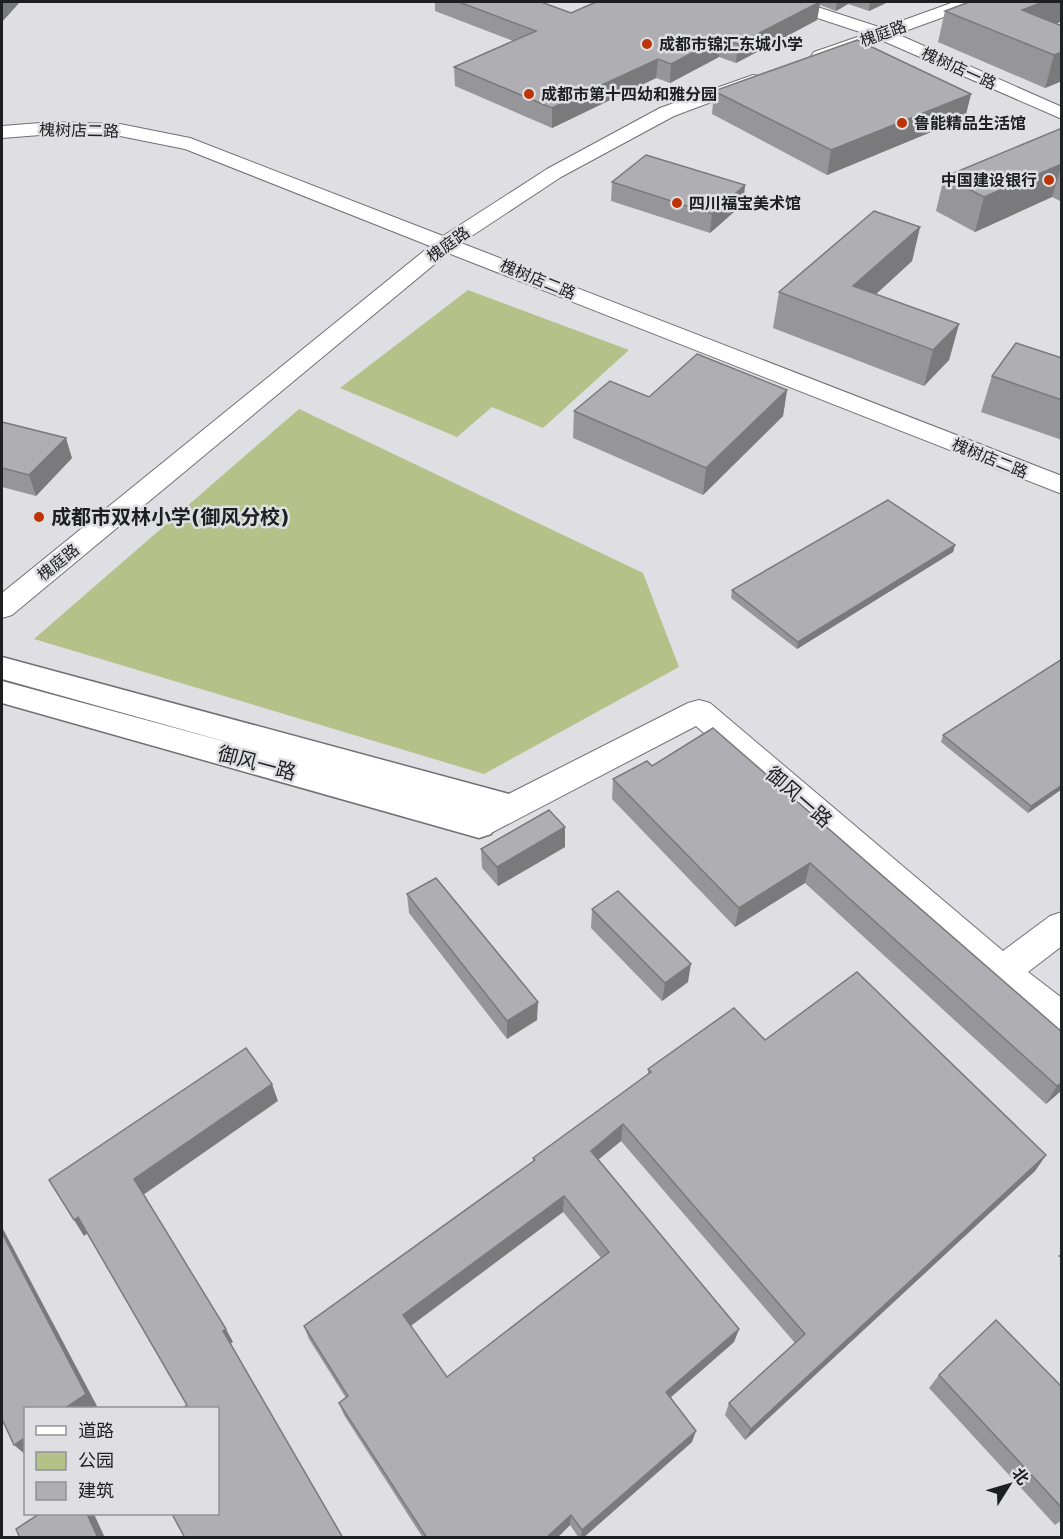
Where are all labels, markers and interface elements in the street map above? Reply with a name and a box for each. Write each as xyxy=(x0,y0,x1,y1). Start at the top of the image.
street label: 槐庭路 xyxy=(857,16,909,51)
place label: 成都市锦汇东城小学 xyxy=(659,35,803,54)
marker: 成都市锦汇东城小学 xyxy=(640,37,654,51)
street label: 槐树店一路 xyxy=(918,44,999,93)
place label: 成都市第十四幼和雅分园 xyxy=(541,85,717,104)
marker: 成都市第十四幼和雅分园 xyxy=(522,87,536,101)
place label: 鲁能精品生活馆 xyxy=(914,114,1026,133)
marker: 鲁能精品生活馆 xyxy=(895,116,909,130)
street label: 槐树店二路 xyxy=(39,120,119,141)
place label: 中国建设银行 xyxy=(941,171,1037,190)
marker: 中国建设银行 xyxy=(1042,173,1056,187)
place label: 四川福宝美术馆 xyxy=(689,194,801,213)
marker: 四川福宝美术馆 xyxy=(670,196,684,210)
street label: 槐庭路 xyxy=(423,223,473,266)
street label: 槐树店二路 xyxy=(497,256,578,303)
street label: 槐树店二路 xyxy=(949,435,1030,482)
place label: 成都市双林小学(御风分校) xyxy=(51,505,289,529)
marker: 成都市双林小学(御风分校) xyxy=(32,510,46,524)
street label: 槐庭路 xyxy=(34,540,83,585)
street label: 御风一路 xyxy=(215,741,299,785)
street label: 御风一路 xyxy=(761,762,837,832)
legend xyxy=(24,1407,219,1515)
text: 道路 xyxy=(78,1420,114,1441)
text: 公园 xyxy=(78,1450,114,1471)
north arrow xyxy=(979,1455,1039,1515)
text: 北 xyxy=(1008,1464,1033,1488)
text: 建筑 xyxy=(78,1480,114,1501)

